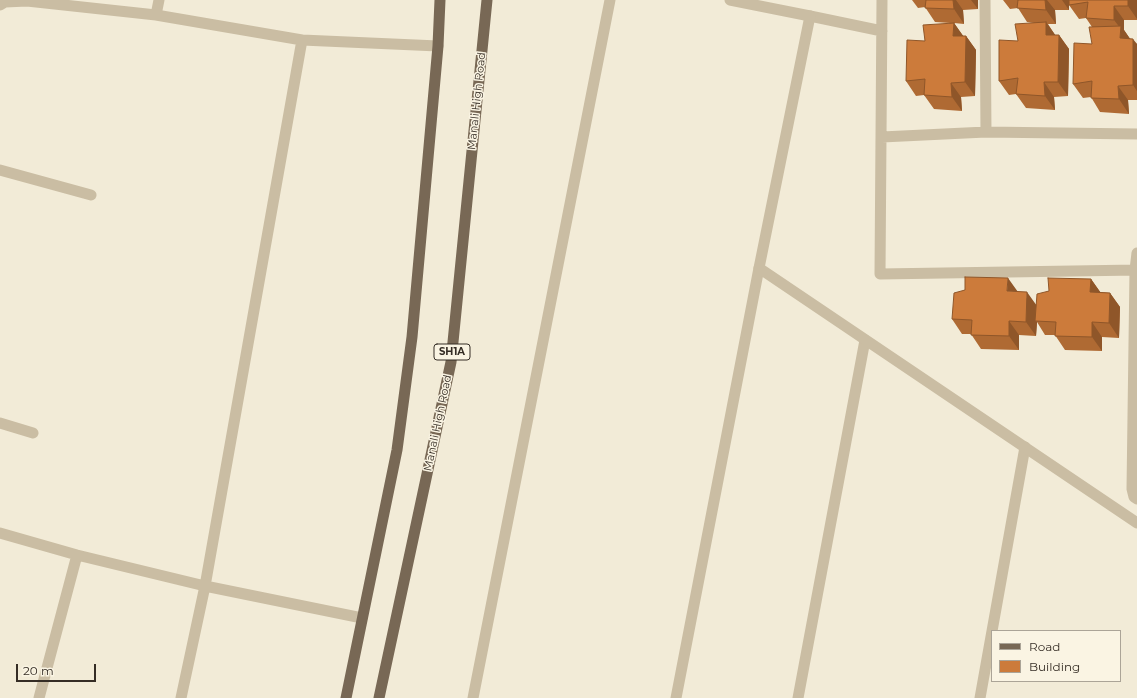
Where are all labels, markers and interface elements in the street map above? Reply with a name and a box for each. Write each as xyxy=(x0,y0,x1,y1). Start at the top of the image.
street label: Manali High Road xyxy=(465,51,489,151)
road number: SH1A xyxy=(434,344,470,360)
street label: Manali High Road xyxy=(421,374,455,472)
legend xyxy=(991,630,1121,682)
text: Road xyxy=(1029,639,1060,654)
scale bar xyxy=(18,656,98,682)
text: Building xyxy=(1029,659,1080,674)
text: 20 m xyxy=(23,663,54,678)

